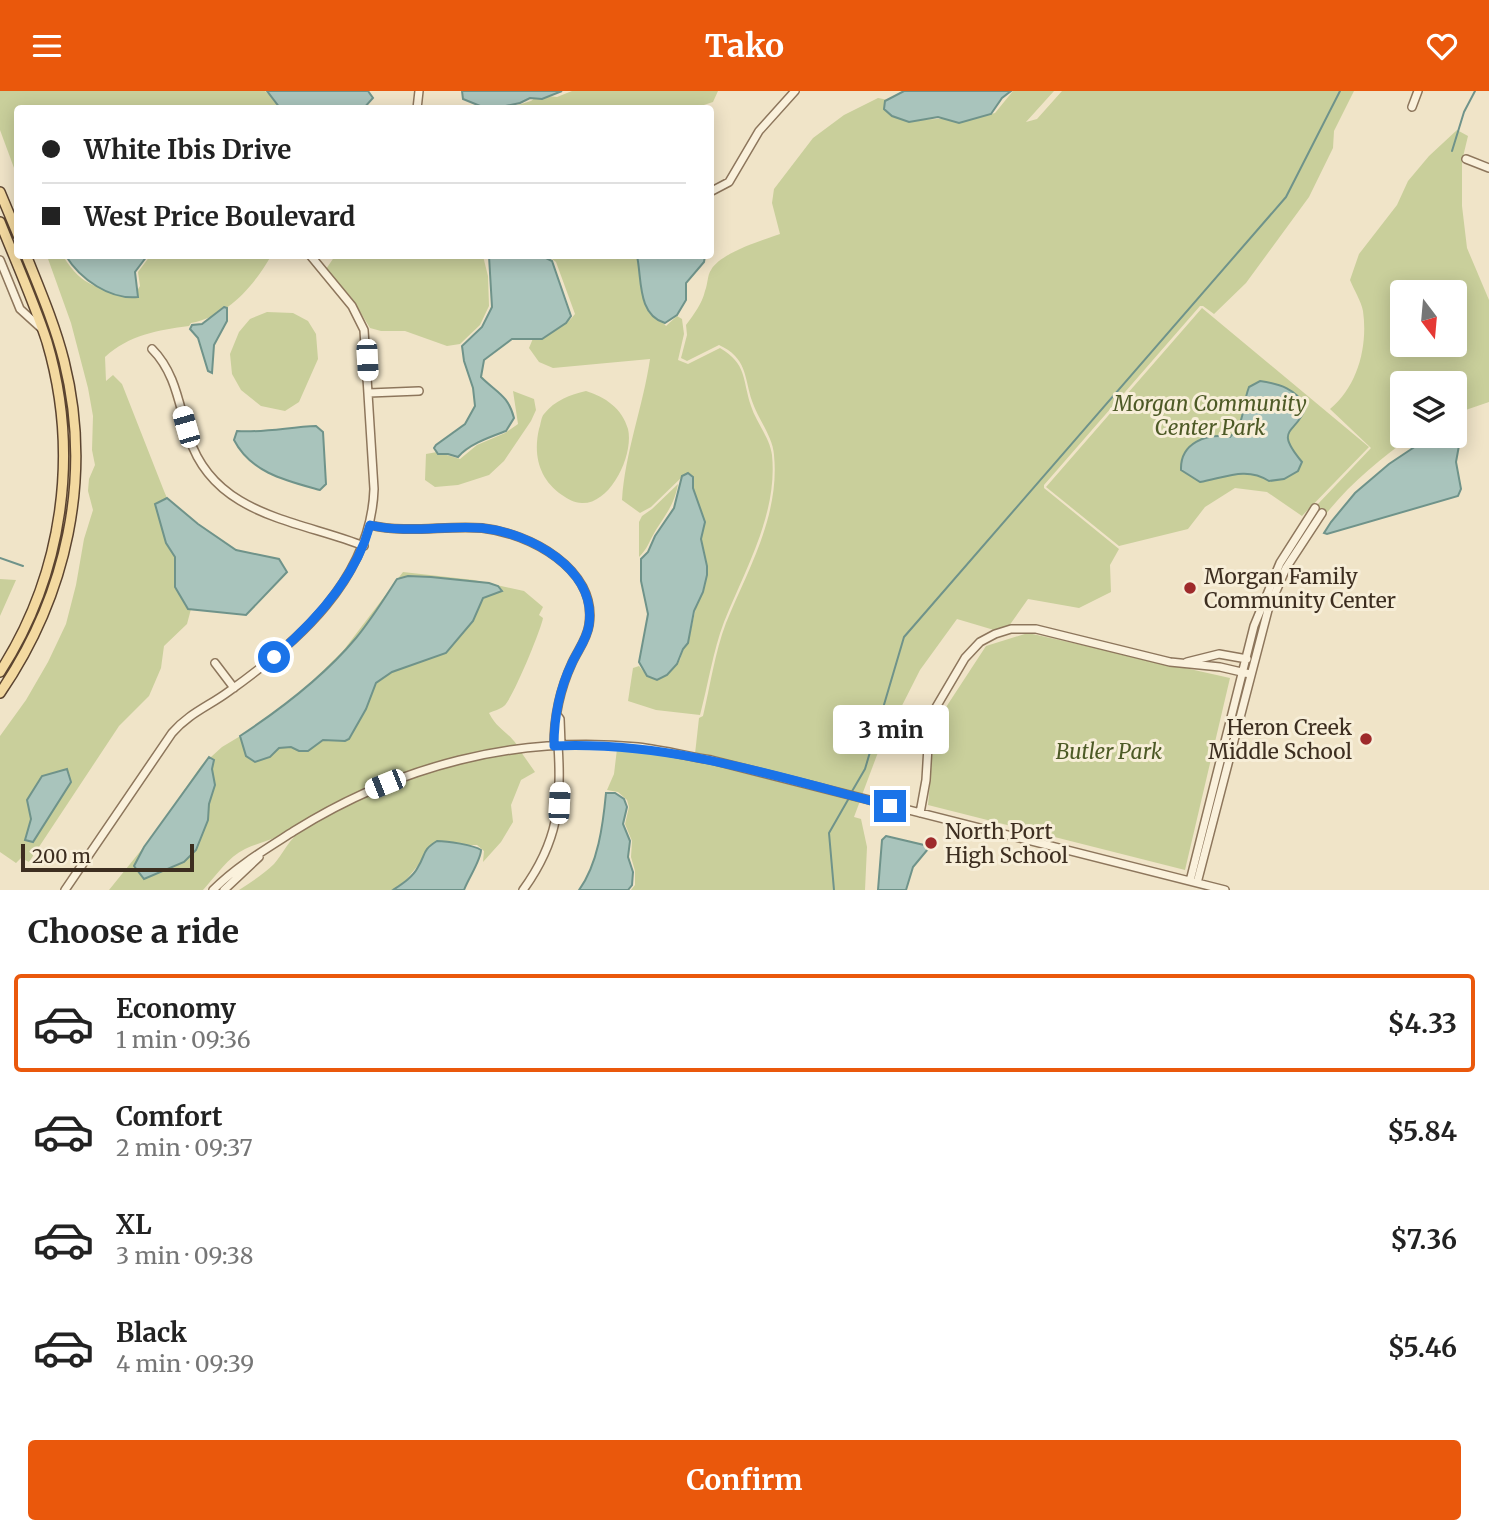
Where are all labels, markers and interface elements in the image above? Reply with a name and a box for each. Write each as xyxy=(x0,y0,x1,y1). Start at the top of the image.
text: Tako xyxy=(705,26,784,66)
icon: menu xyxy=(28,27,66,65)
icon: heart xyxy=(1423,27,1461,65)
text: White Ibis Drive xyxy=(84,133,291,166)
text: West Price Boulevard xyxy=(84,200,355,233)
north arrow xyxy=(1390,280,1466,357)
map controls xyxy=(1390,280,1467,448)
car xyxy=(356,338,379,382)
button: layers xyxy=(1390,371,1467,448)
park label: Morgan Community Center Park xyxy=(1112,390,1307,441)
car xyxy=(171,404,202,450)
place label: Morgan Family Community Center xyxy=(1204,563,1396,614)
marker: Morgan Family Community Center xyxy=(1182,580,1198,596)
route start xyxy=(258,641,290,673)
callout: 3 min xyxy=(832,705,948,753)
place label: Heron Creek Middle School xyxy=(1208,714,1353,765)
text: 3 min xyxy=(858,715,924,744)
marker: Heron Creek Middle School xyxy=(1358,731,1374,747)
park label: Butler Park xyxy=(1056,738,1163,765)
car xyxy=(362,766,409,802)
car xyxy=(548,781,571,825)
route end xyxy=(874,790,906,822)
place label: North Port High School xyxy=(945,818,1068,869)
marker: North Port High School xyxy=(923,835,939,851)
scale bar xyxy=(21,841,194,873)
text: 200 m xyxy=(32,844,91,868)
text: Choose a ride xyxy=(28,912,239,952)
icon: car xyxy=(32,992,95,1055)
text: Economy xyxy=(116,992,236,1025)
text: $4.33 xyxy=(1388,1007,1457,1040)
text: 1 min · 09:36 xyxy=(116,1025,251,1054)
icon: car xyxy=(32,1100,95,1163)
text: Comfort xyxy=(116,1100,222,1133)
text: $5.84 xyxy=(1387,1115,1457,1148)
text: 2 min · 09:37 xyxy=(116,1133,253,1162)
icon: car xyxy=(32,1208,95,1271)
text: XL xyxy=(116,1208,152,1241)
text: $7.36 xyxy=(1390,1223,1457,1256)
text: 3 min · 09:38 xyxy=(116,1241,253,1270)
icon: car xyxy=(32,1316,95,1379)
text: Black xyxy=(116,1316,187,1349)
text: $5.46 xyxy=(1388,1331,1457,1364)
text: 4 min · 09:39 xyxy=(116,1349,254,1378)
button: Confirm xyxy=(28,1440,1461,1520)

